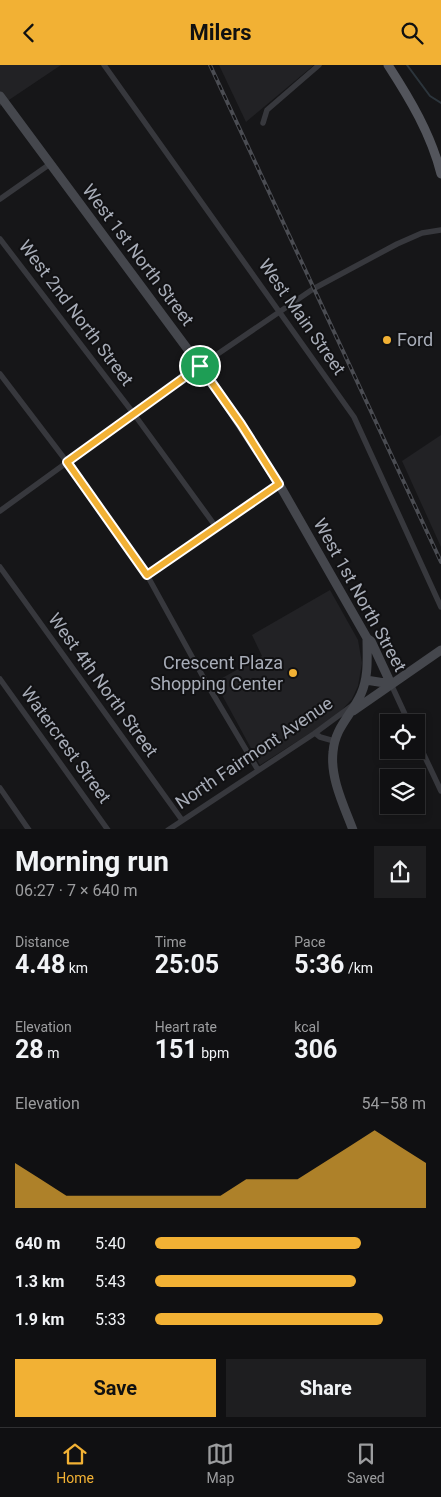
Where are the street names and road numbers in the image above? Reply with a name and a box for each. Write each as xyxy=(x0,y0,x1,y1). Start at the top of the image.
street label: West 1st North Street xyxy=(78,180,199,330)
street label: West 2nd North Street xyxy=(15,236,138,390)
street label: West Main Street xyxy=(255,255,350,379)
street label: West 1st North Street xyxy=(310,514,411,675)
street label: West 4th North Street xyxy=(44,609,163,761)
street label: Watercrest Street xyxy=(17,682,116,807)
street label: North Fairmont Avenue xyxy=(171,692,336,813)

